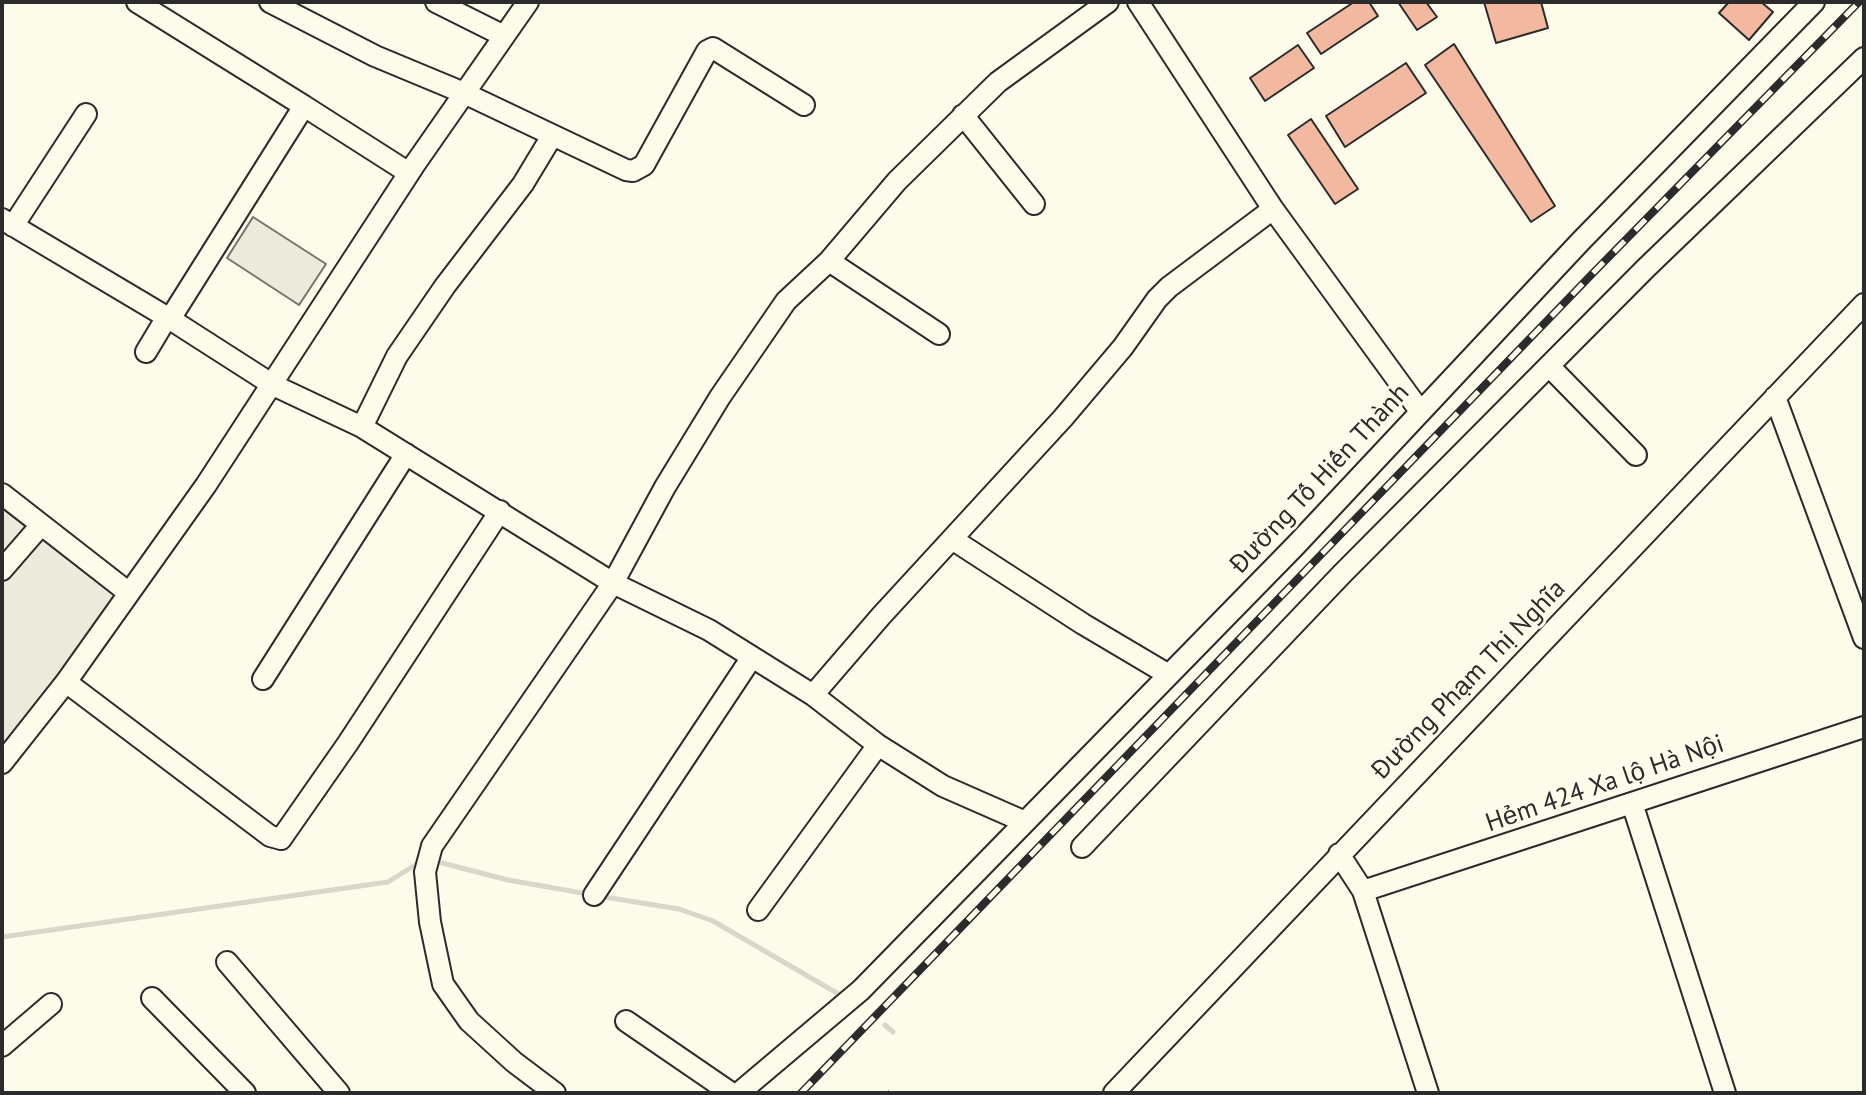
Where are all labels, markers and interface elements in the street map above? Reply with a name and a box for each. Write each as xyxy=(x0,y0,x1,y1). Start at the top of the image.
street label: Đường Tố Hiến Thành xyxy=(1224,378,1416,580)
street label: Đường Phạm Thị Nghĩa xyxy=(1366,574,1572,786)
street label: Hẻm 424 Xa lộ Hà Nội xyxy=(1482,729,1728,839)

